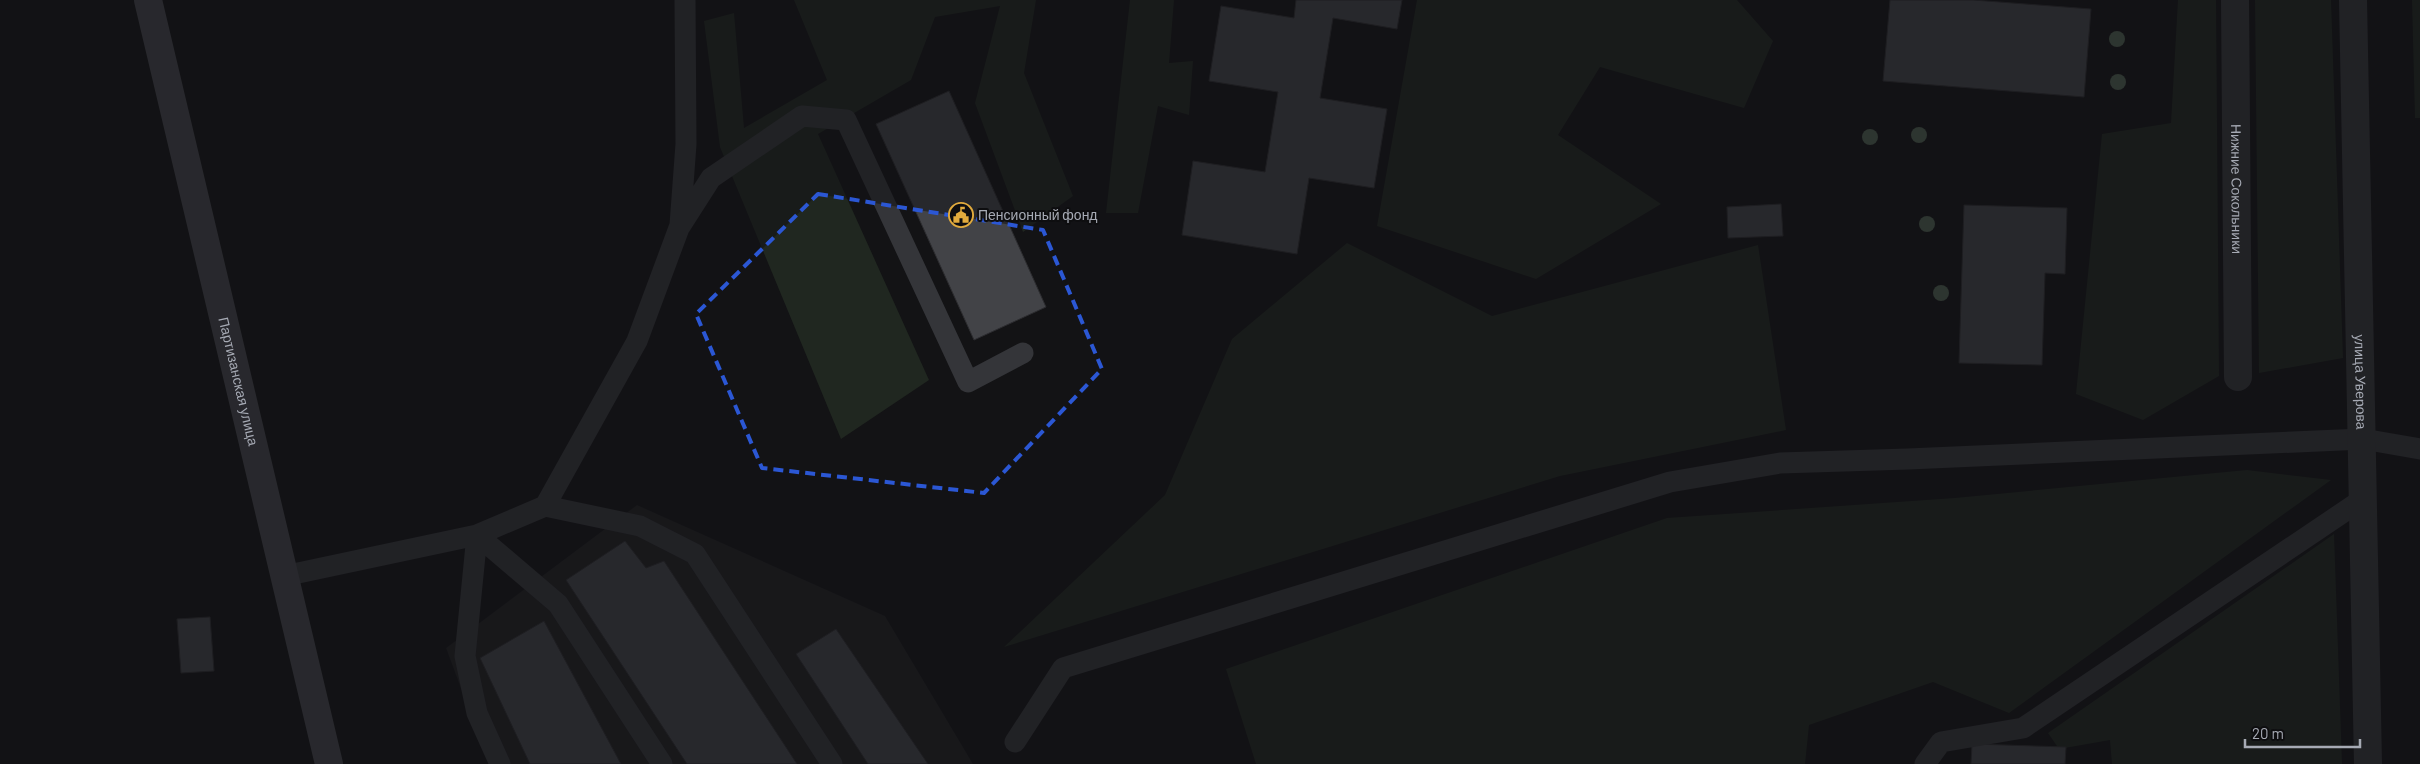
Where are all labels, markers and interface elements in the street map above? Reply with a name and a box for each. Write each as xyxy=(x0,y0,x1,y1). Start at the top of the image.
street label: Нижние Сокольники xyxy=(2228,124,2246,254)
public building icon: Пенсионный фонд xyxy=(948,202,974,228)
place label: Пенсионный фонд xyxy=(978,206,1098,223)
street label: Партизанская улица xyxy=(215,315,262,448)
street label: улица Уверова xyxy=(2352,334,2370,430)
scale bar xyxy=(2245,716,2360,748)
text: 20 m xyxy=(2252,724,2284,742)

